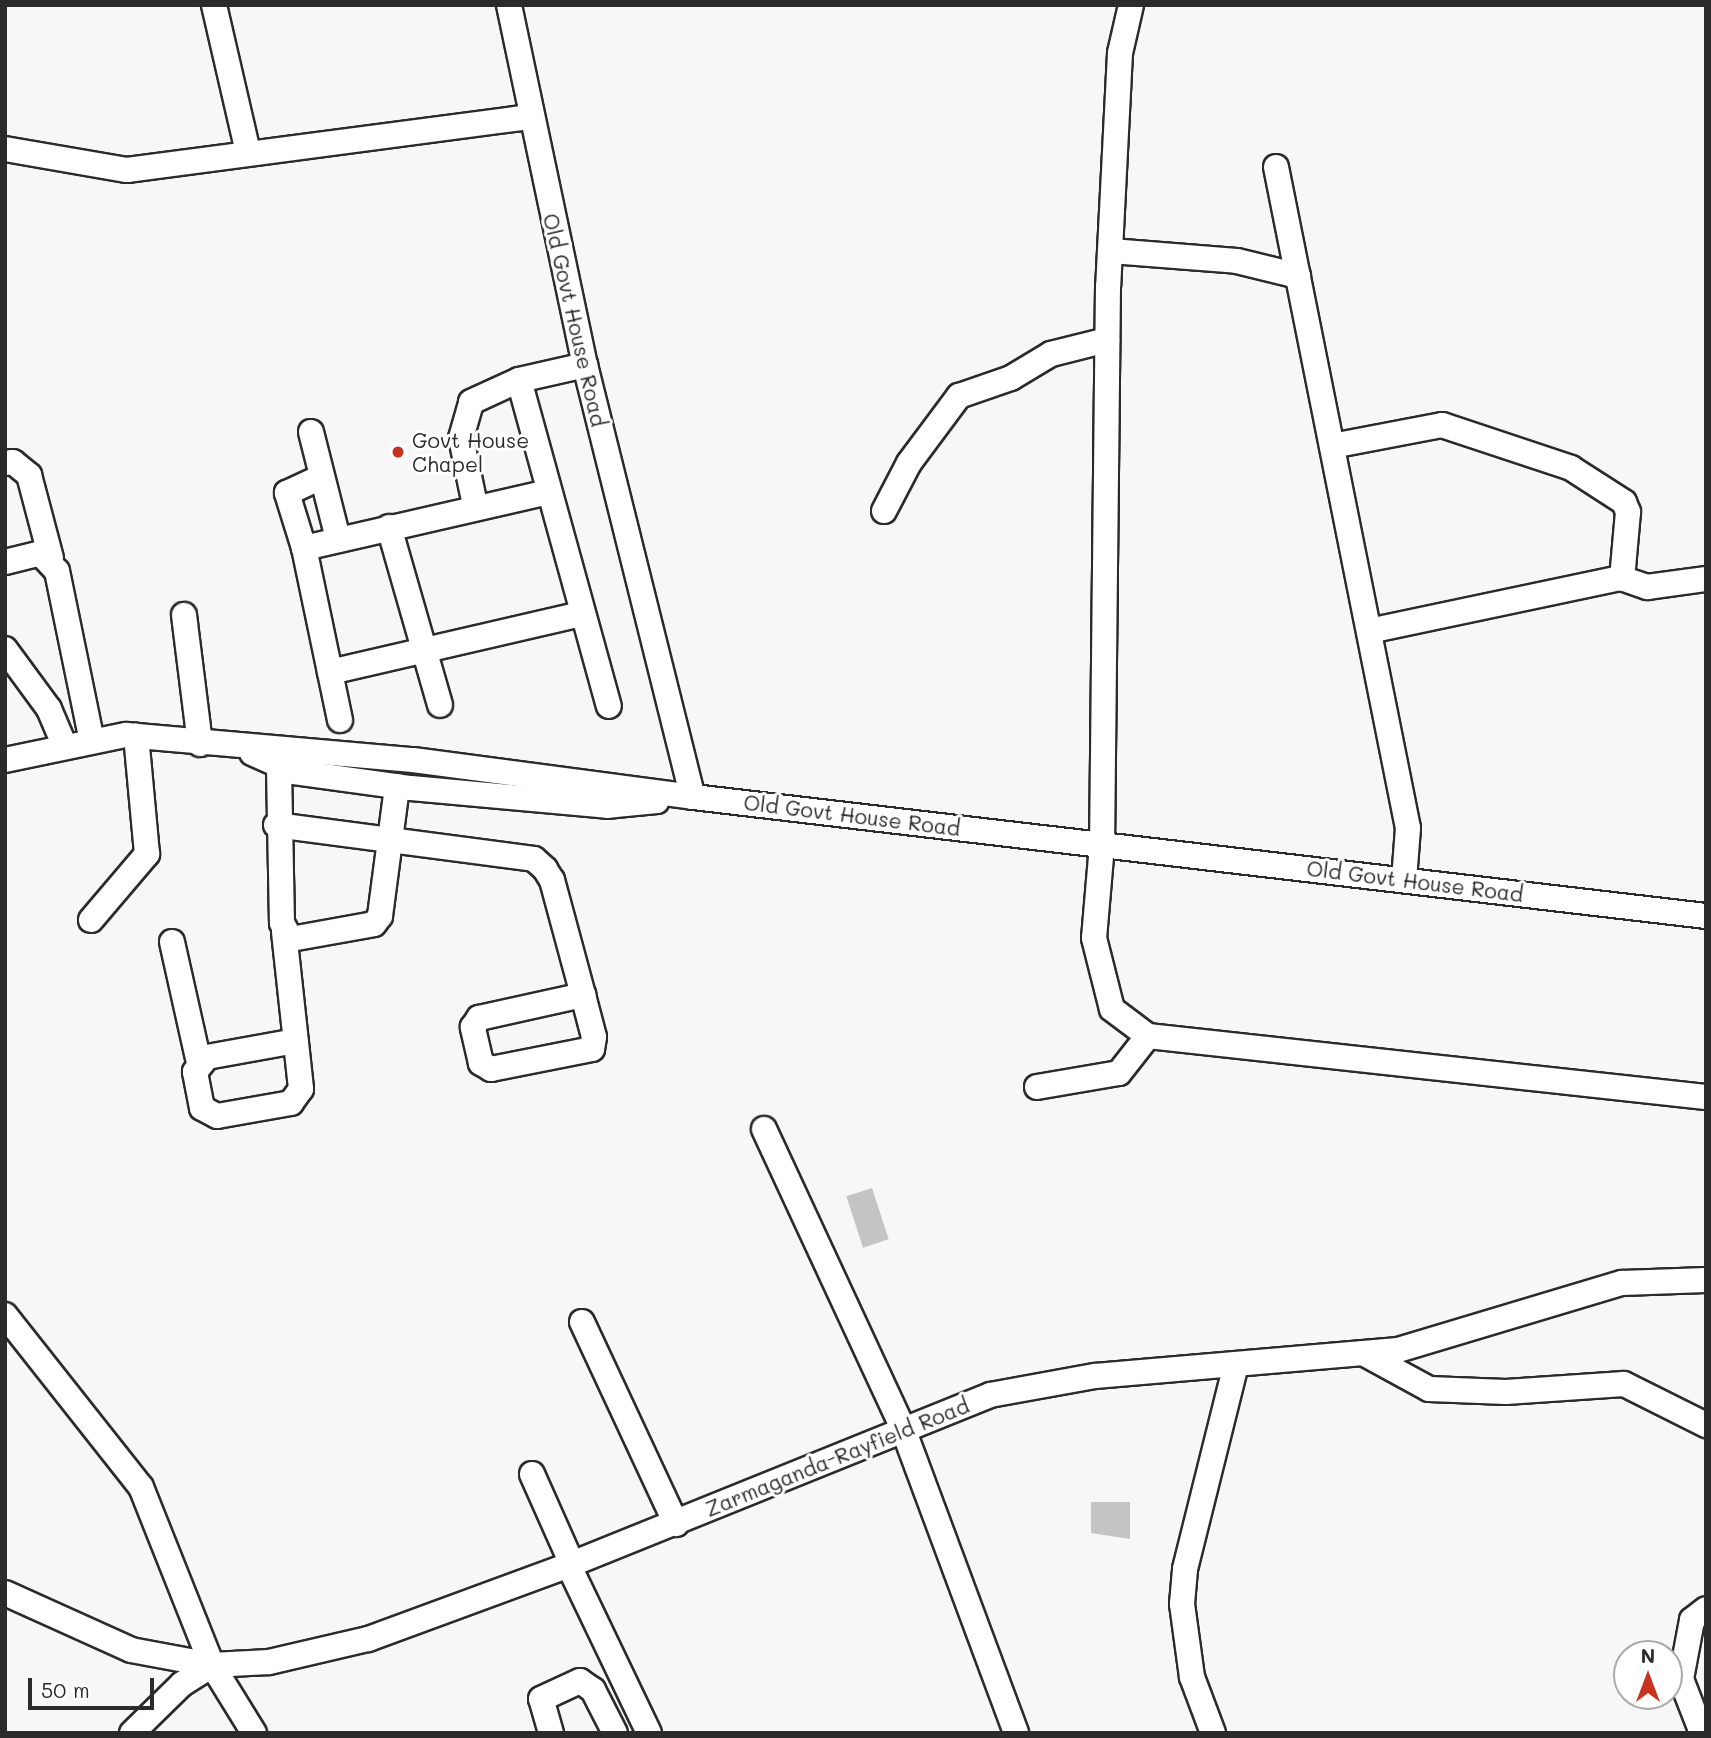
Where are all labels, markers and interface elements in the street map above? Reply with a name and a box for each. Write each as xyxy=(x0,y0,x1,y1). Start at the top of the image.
street label: Old Govt House Road xyxy=(538,211,612,429)
place label: Govt House Chapel xyxy=(412,427,529,477)
marker: Govt House Chapel xyxy=(390,444,406,460)
street label: Old Govt House Road xyxy=(742,789,962,841)
street label: Old Govt House Road xyxy=(1305,855,1525,907)
street label: Zarmaganda-Rayfield Road xyxy=(701,1392,973,1522)
north arrow xyxy=(1613,1640,1683,1710)
text: N xyxy=(1641,1643,1655,1668)
scale bar xyxy=(32,1664,158,1708)
text: 50 m xyxy=(41,1676,90,1703)

